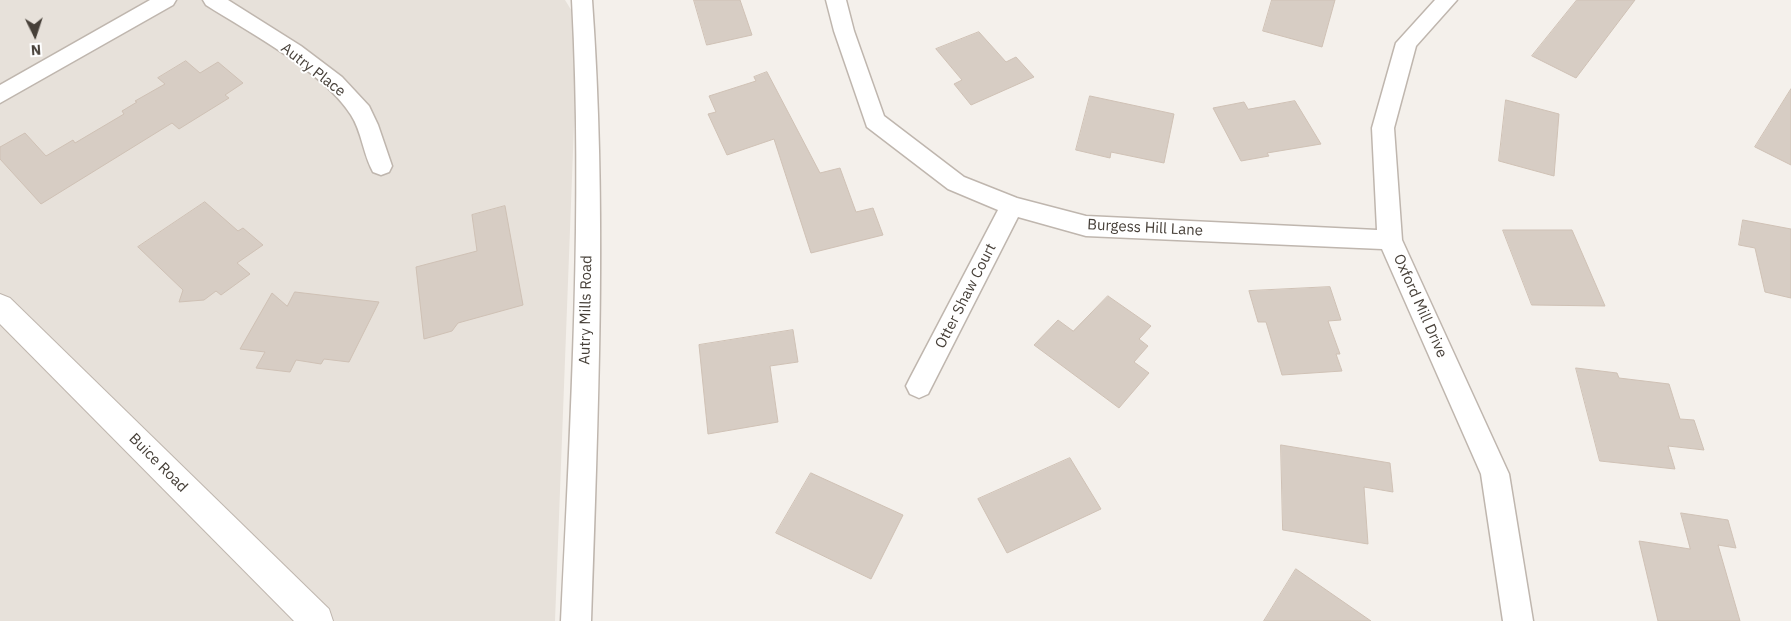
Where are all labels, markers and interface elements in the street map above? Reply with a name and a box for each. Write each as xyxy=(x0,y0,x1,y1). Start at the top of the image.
north arrow xyxy=(10,10,60,60)
street label: Autry Place xyxy=(277,39,349,101)
text: N xyxy=(30,41,42,59)
street label: Burgess Hill Lane xyxy=(1087,216,1203,240)
street label: Otter Shaw Court xyxy=(932,240,1000,352)
street label: Oxford Mill Drive xyxy=(1389,251,1451,361)
street label: Autry Mills Road xyxy=(576,255,596,365)
street label: Buice Road xyxy=(125,430,191,496)

